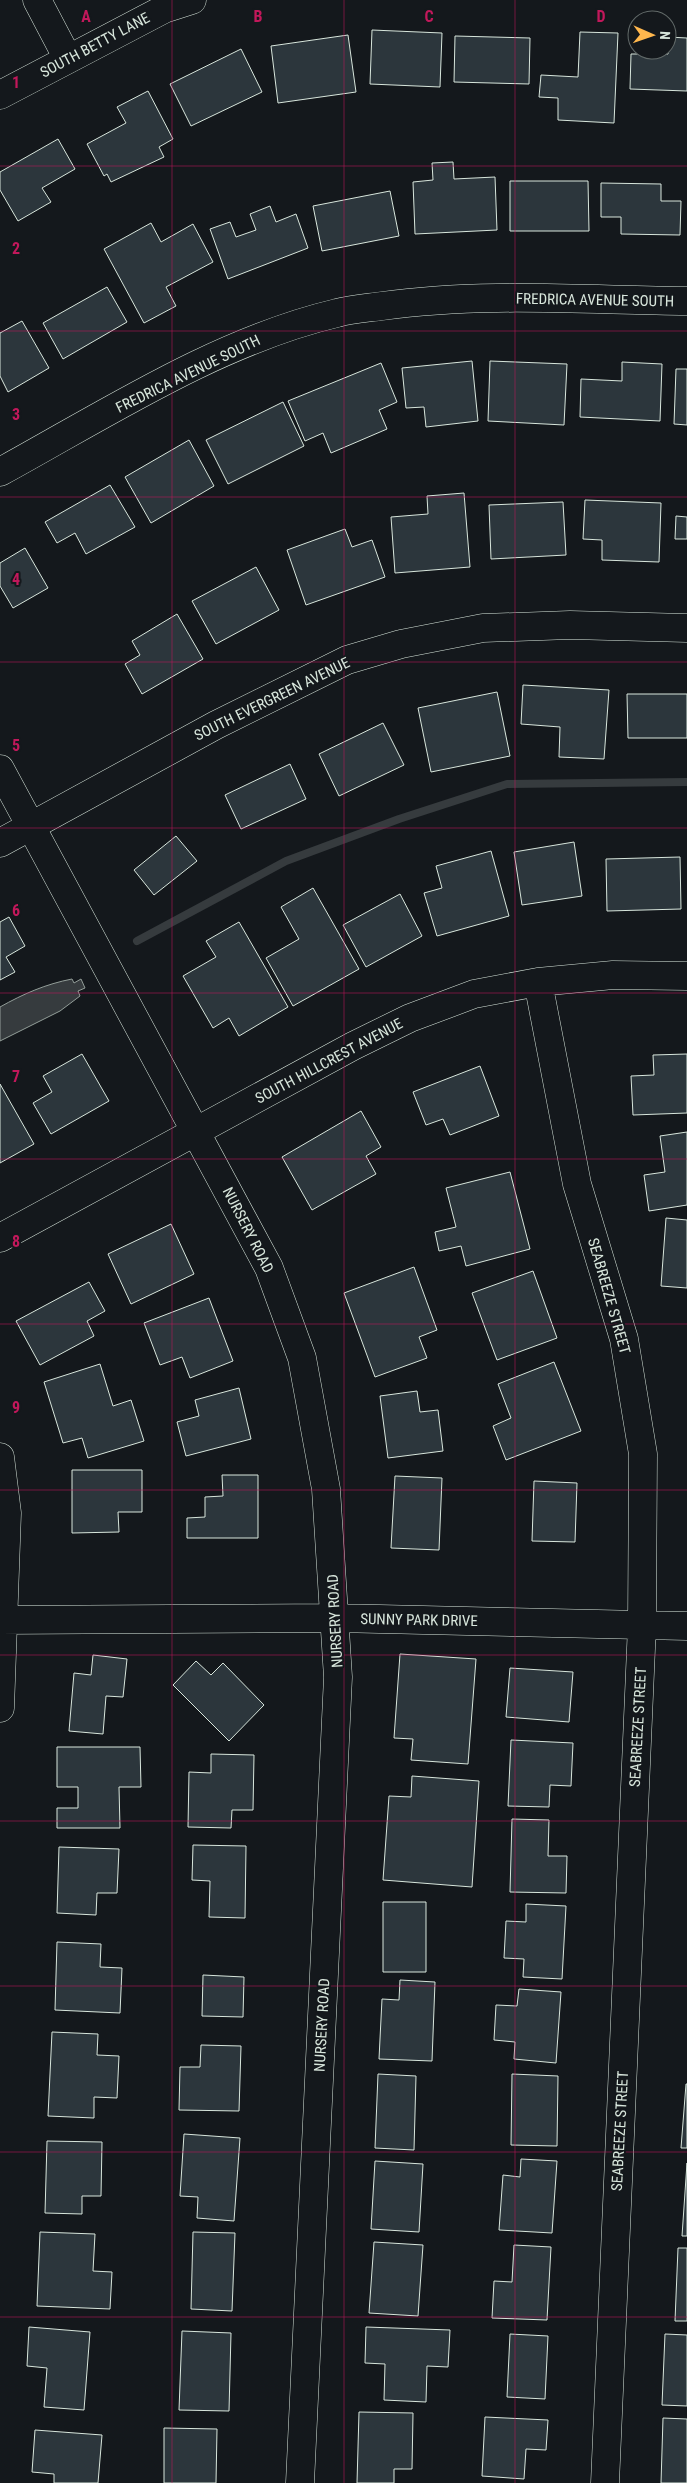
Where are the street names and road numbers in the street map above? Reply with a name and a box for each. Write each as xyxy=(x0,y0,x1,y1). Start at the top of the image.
street label: SOUTH BETTY LANE xyxy=(37,9,153,81)
street label: FREDRICA AVENUE SOUTH xyxy=(516,290,674,310)
street label: FREDRICA AVENUE SOUTH xyxy=(113,331,263,417)
street label: SOUTH EVERGREEN AVENUE xyxy=(191,654,353,744)
street label: SOUTH HILLCREST AVENUE xyxy=(252,1014,406,1108)
street label: NURSERY ROAD xyxy=(219,1184,277,1276)
street label: SEABREEZE STREET xyxy=(584,1236,634,1356)
street label: NURSERY ROAD xyxy=(324,1574,346,1668)
street label: SUNNY PARK DRIVE xyxy=(360,1610,478,1630)
street label: SEABREEZE STREET xyxy=(626,1666,650,1787)
street label: NURSERY ROAD xyxy=(311,1978,333,2072)
street label: SEABREEZE STREET xyxy=(608,2070,632,2191)

